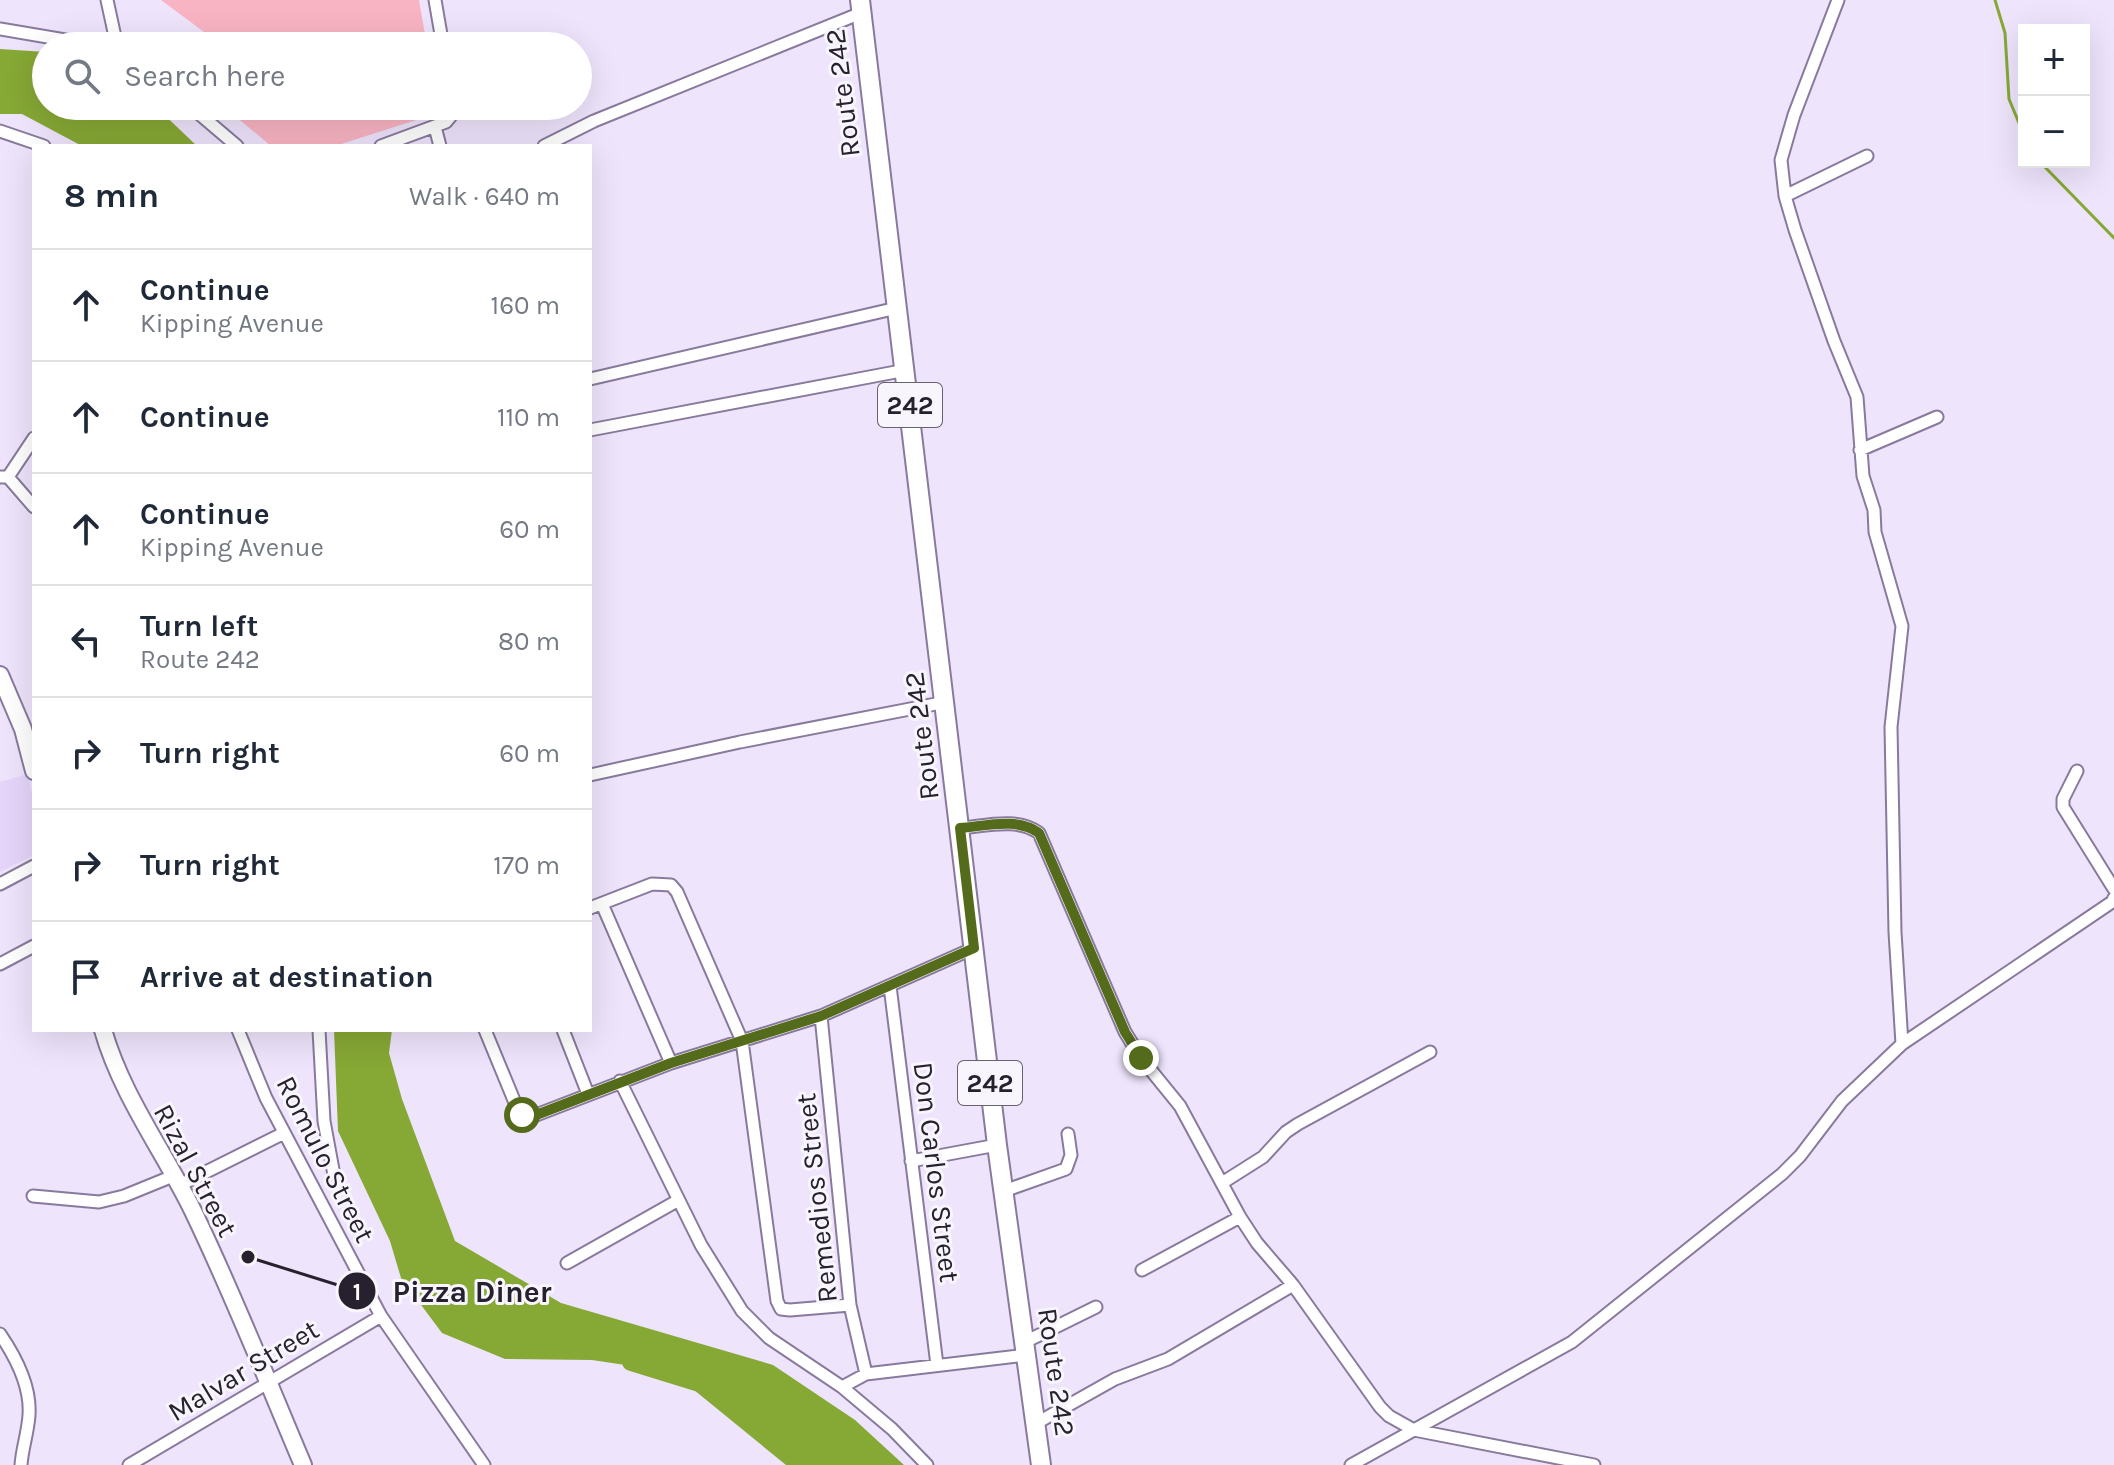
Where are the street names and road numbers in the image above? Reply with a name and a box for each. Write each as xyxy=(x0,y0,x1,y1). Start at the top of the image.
street label: Route 242 xyxy=(818,27,867,159)
road number: 242 xyxy=(878,383,942,427)
street label: Route 242 xyxy=(897,670,946,802)
street label: Don Carlos Street xyxy=(907,1060,966,1284)
road number: 242 xyxy=(958,1061,1022,1105)
street label: Romulo Street xyxy=(269,1071,382,1248)
street label: Remedios Street xyxy=(789,1092,844,1304)
street label: Rizal Street xyxy=(147,1098,244,1242)
street label: Route 242 xyxy=(1031,1306,1082,1438)
street label: Malvar Street xyxy=(162,1312,325,1428)

